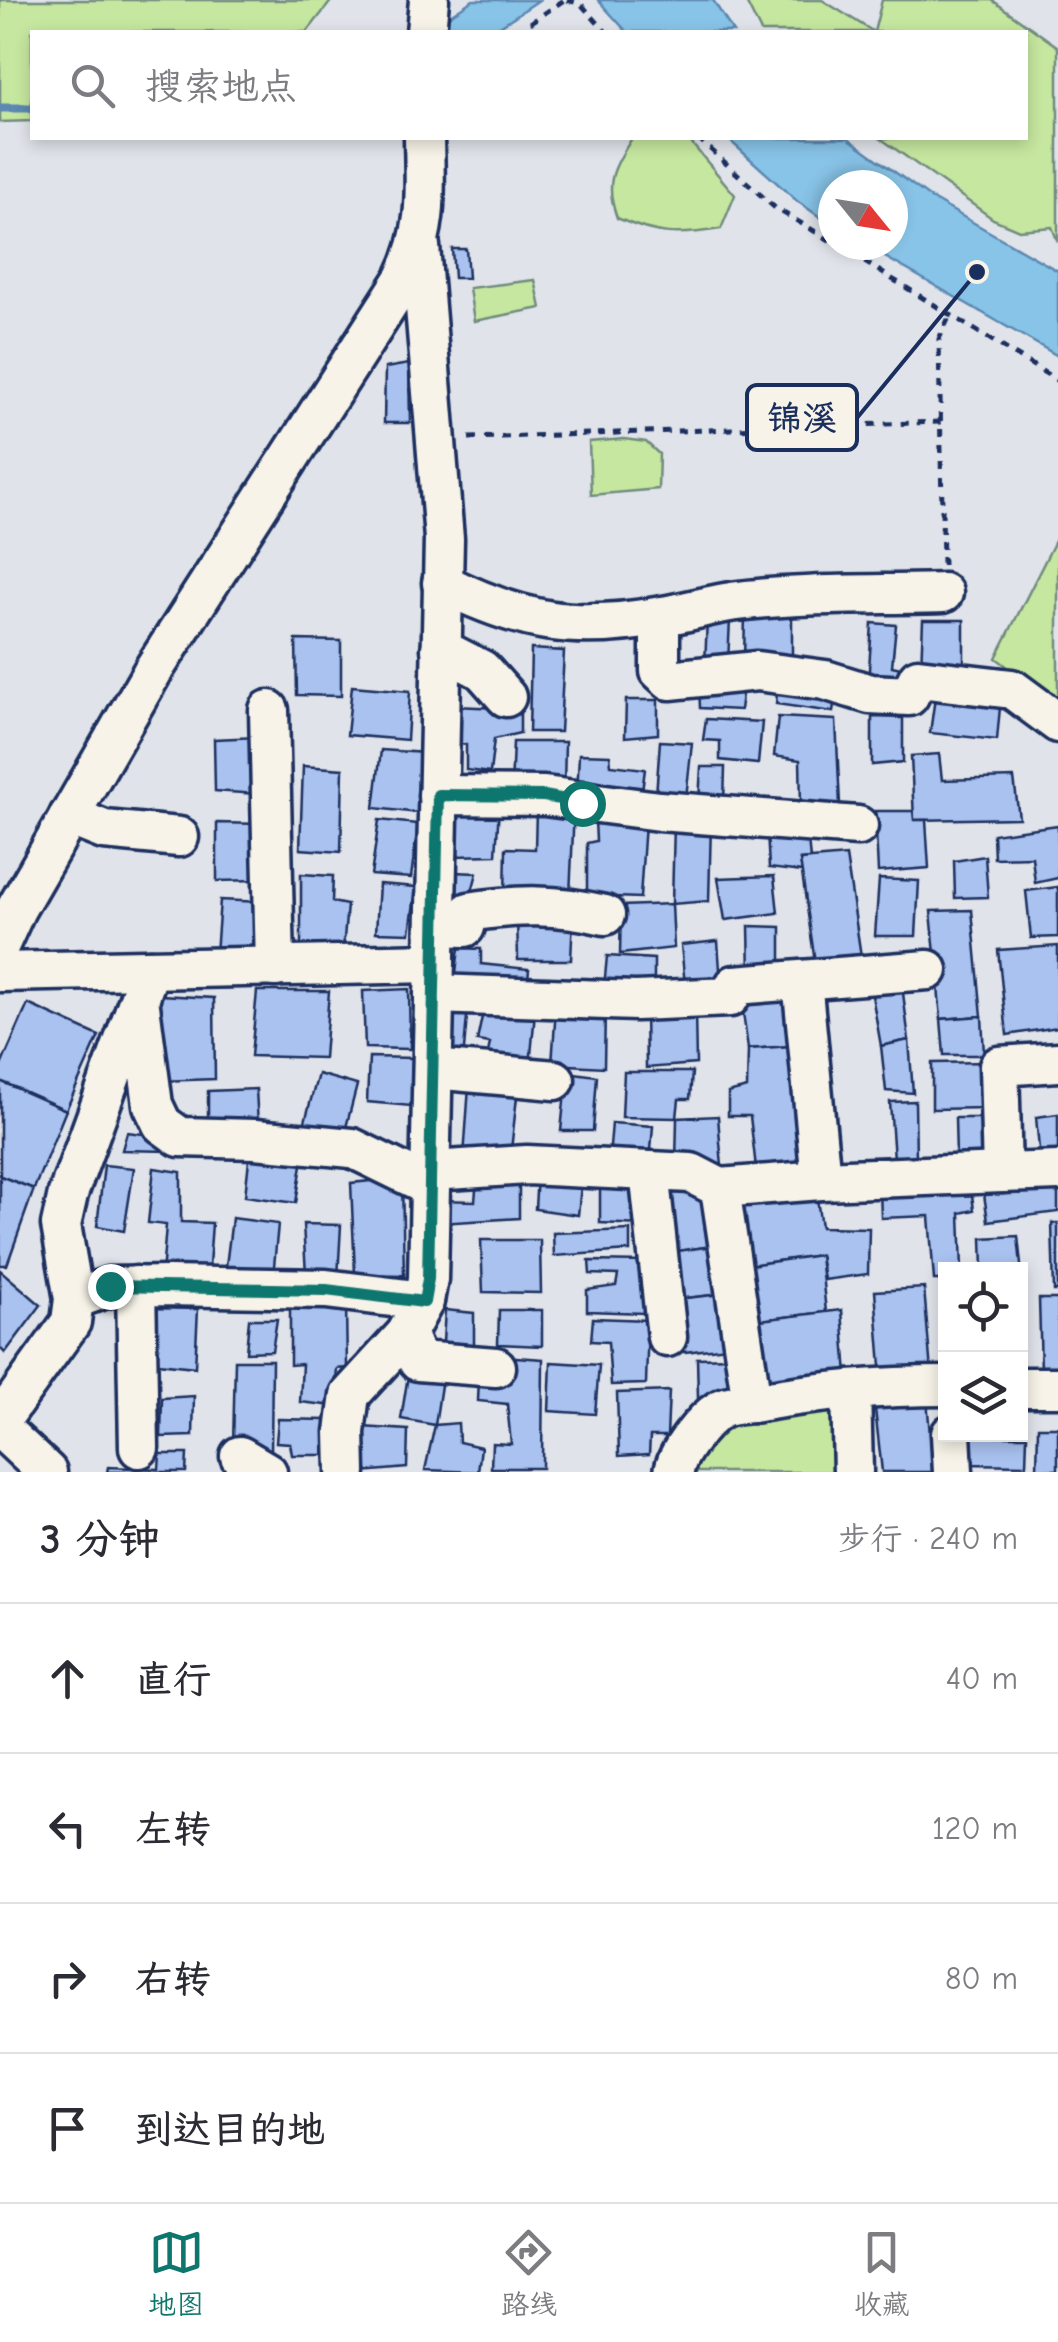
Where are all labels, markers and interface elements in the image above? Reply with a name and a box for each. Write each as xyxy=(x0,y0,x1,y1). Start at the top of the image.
search box xyxy=(30,30,1028,140)
icon: search xyxy=(65,58,120,113)
text: 搜索地点 xyxy=(145,65,297,109)
north arrow xyxy=(818,170,908,260)
callout: 锦溪 xyxy=(747,385,857,450)
text: 锦溪 xyxy=(767,398,837,439)
route start xyxy=(560,781,606,827)
map controls xyxy=(938,1262,1028,1442)
button: locate xyxy=(938,1262,1028,1352)
route end xyxy=(88,1264,134,1310)
button: layers xyxy=(938,1352,1028,1442)
text: 3 分钟 xyxy=(40,1515,160,1564)
text: 步行 · 240 m xyxy=(838,1520,1018,1557)
icon: ahead xyxy=(40,1651,95,1706)
text: 直行 xyxy=(135,1658,211,1702)
text: 40 m xyxy=(946,1660,1018,1697)
icon: left xyxy=(40,1801,95,1856)
text: 左转 xyxy=(135,1808,211,1852)
text: 120 m xyxy=(932,1810,1018,1847)
icon: right xyxy=(40,1951,95,2006)
text: 右转 xyxy=(135,1958,211,2002)
text: 80 m xyxy=(945,1960,1018,1997)
icon: arrive xyxy=(40,2101,95,2156)
text: 到达目的地 xyxy=(135,2108,325,2152)
tab: 地图 xyxy=(148,2225,204,2322)
tab: 路线 xyxy=(501,2225,557,2322)
tab: 收藏 xyxy=(854,2225,910,2322)

